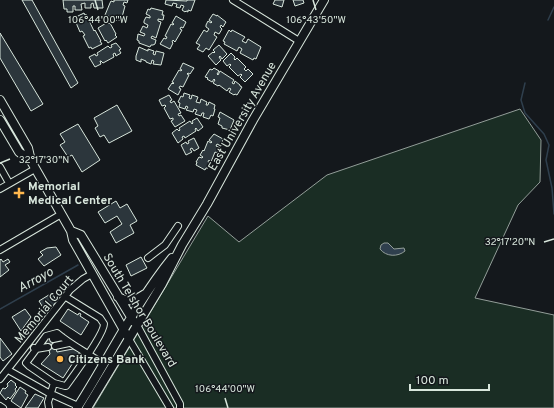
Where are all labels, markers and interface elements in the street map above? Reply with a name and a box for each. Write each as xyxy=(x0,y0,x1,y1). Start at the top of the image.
text: 106°44'00"W xyxy=(68,14,128,27)
text: 106°43'50"W xyxy=(286,14,346,27)
street label: East University Avenue xyxy=(205,59,281,174)
text: 32°17'30"N xyxy=(19,154,69,167)
place label: Memorial Medical Center xyxy=(28,179,112,209)
marker: Memorial Medical Center xyxy=(13,187,25,199)
text: 32°17'20"N xyxy=(485,236,535,249)
street label: South Telshor Boulevard xyxy=(99,251,180,370)
water label: Arroyo xyxy=(15,265,57,297)
street label: Memorial Court xyxy=(12,272,78,347)
place label: Citizens Bank xyxy=(68,352,145,368)
marker: Citizens Bank xyxy=(55,354,65,364)
scale bar xyxy=(410,366,489,392)
text: 100 m xyxy=(416,373,449,389)
text: 106°44'00"W xyxy=(195,383,255,396)

